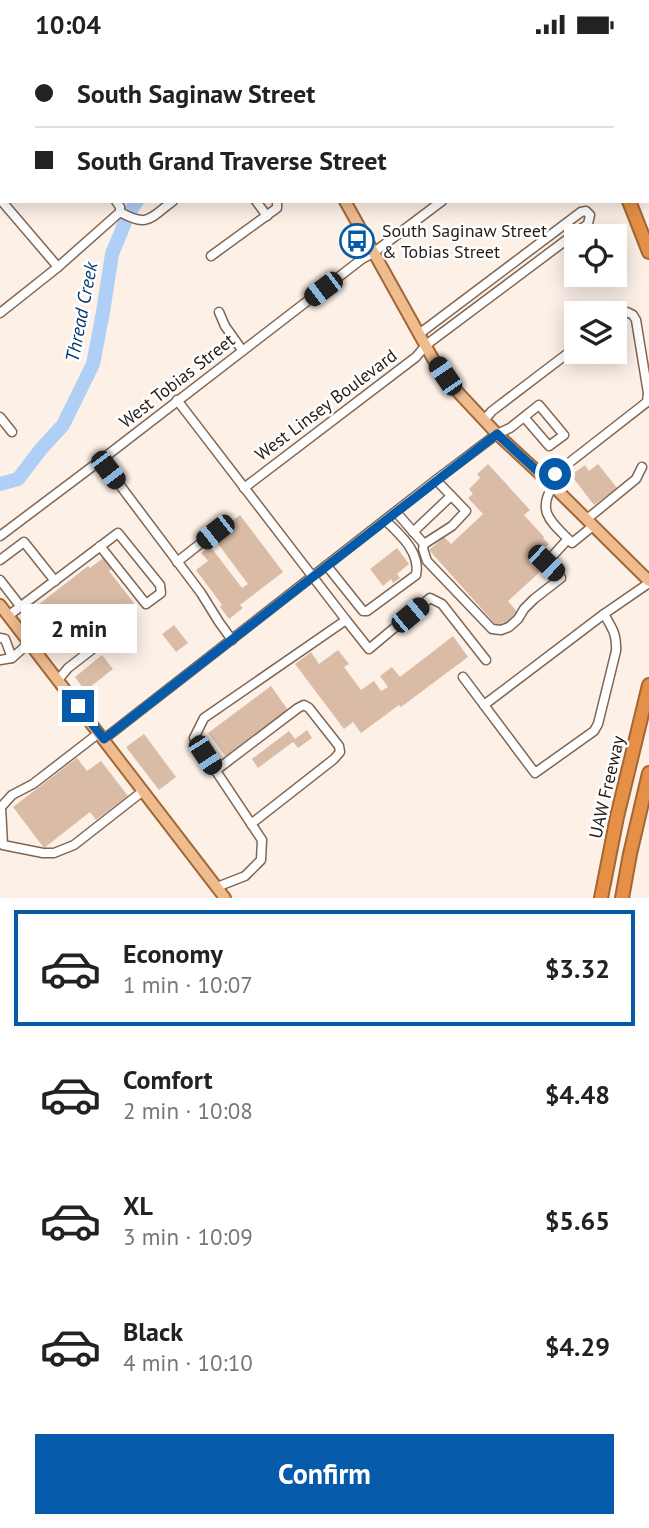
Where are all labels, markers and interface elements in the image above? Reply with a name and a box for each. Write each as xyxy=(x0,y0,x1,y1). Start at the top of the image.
text: 10:04 xyxy=(35,8,101,41)
text: South Saginaw Street xyxy=(77,77,315,110)
text: South Grand Traverse Street xyxy=(77,144,387,177)
place label: South Saginaw Street & Tobias Street xyxy=(382,219,547,263)
bus stop icon: South Saginaw Street & Tobias Street xyxy=(338,222,376,260)
map controls xyxy=(564,224,627,364)
button: locate xyxy=(564,224,627,287)
water label: Thread Creek xyxy=(60,259,103,364)
car xyxy=(300,268,347,310)
button: layers xyxy=(564,301,627,364)
street label: West Tobias Street xyxy=(114,328,239,433)
street label: West Linsey Boulevard xyxy=(250,344,401,466)
car xyxy=(425,353,466,399)
car xyxy=(87,447,130,493)
route start xyxy=(539,458,571,490)
car xyxy=(192,511,239,553)
car xyxy=(524,541,569,585)
car xyxy=(388,593,433,637)
callout: 2 min xyxy=(20,605,136,653)
text: 2 min xyxy=(51,614,107,643)
route end xyxy=(62,690,94,722)
car xyxy=(185,732,226,778)
street label: UAW Freeway xyxy=(584,733,630,841)
icon: car xyxy=(39,937,102,1000)
text: Economy xyxy=(123,937,223,970)
text: $3.32 xyxy=(545,952,610,985)
text: 1 min · 10:07 xyxy=(123,970,253,999)
icon: car xyxy=(39,1063,102,1126)
text: Comfort xyxy=(123,1063,213,1096)
text: $4.48 xyxy=(545,1078,610,1111)
text: 2 min · 10:08 xyxy=(123,1096,253,1125)
icon: car xyxy=(39,1189,102,1252)
text: XL xyxy=(123,1189,153,1222)
text: $5.65 xyxy=(545,1204,610,1237)
text: 3 min · 10:09 xyxy=(123,1222,253,1251)
icon: car xyxy=(39,1315,102,1378)
text: Black xyxy=(123,1315,183,1348)
text: $4.29 xyxy=(545,1330,610,1363)
text: 4 min · 10:10 xyxy=(123,1348,253,1377)
button: Confirm xyxy=(35,1434,614,1514)

